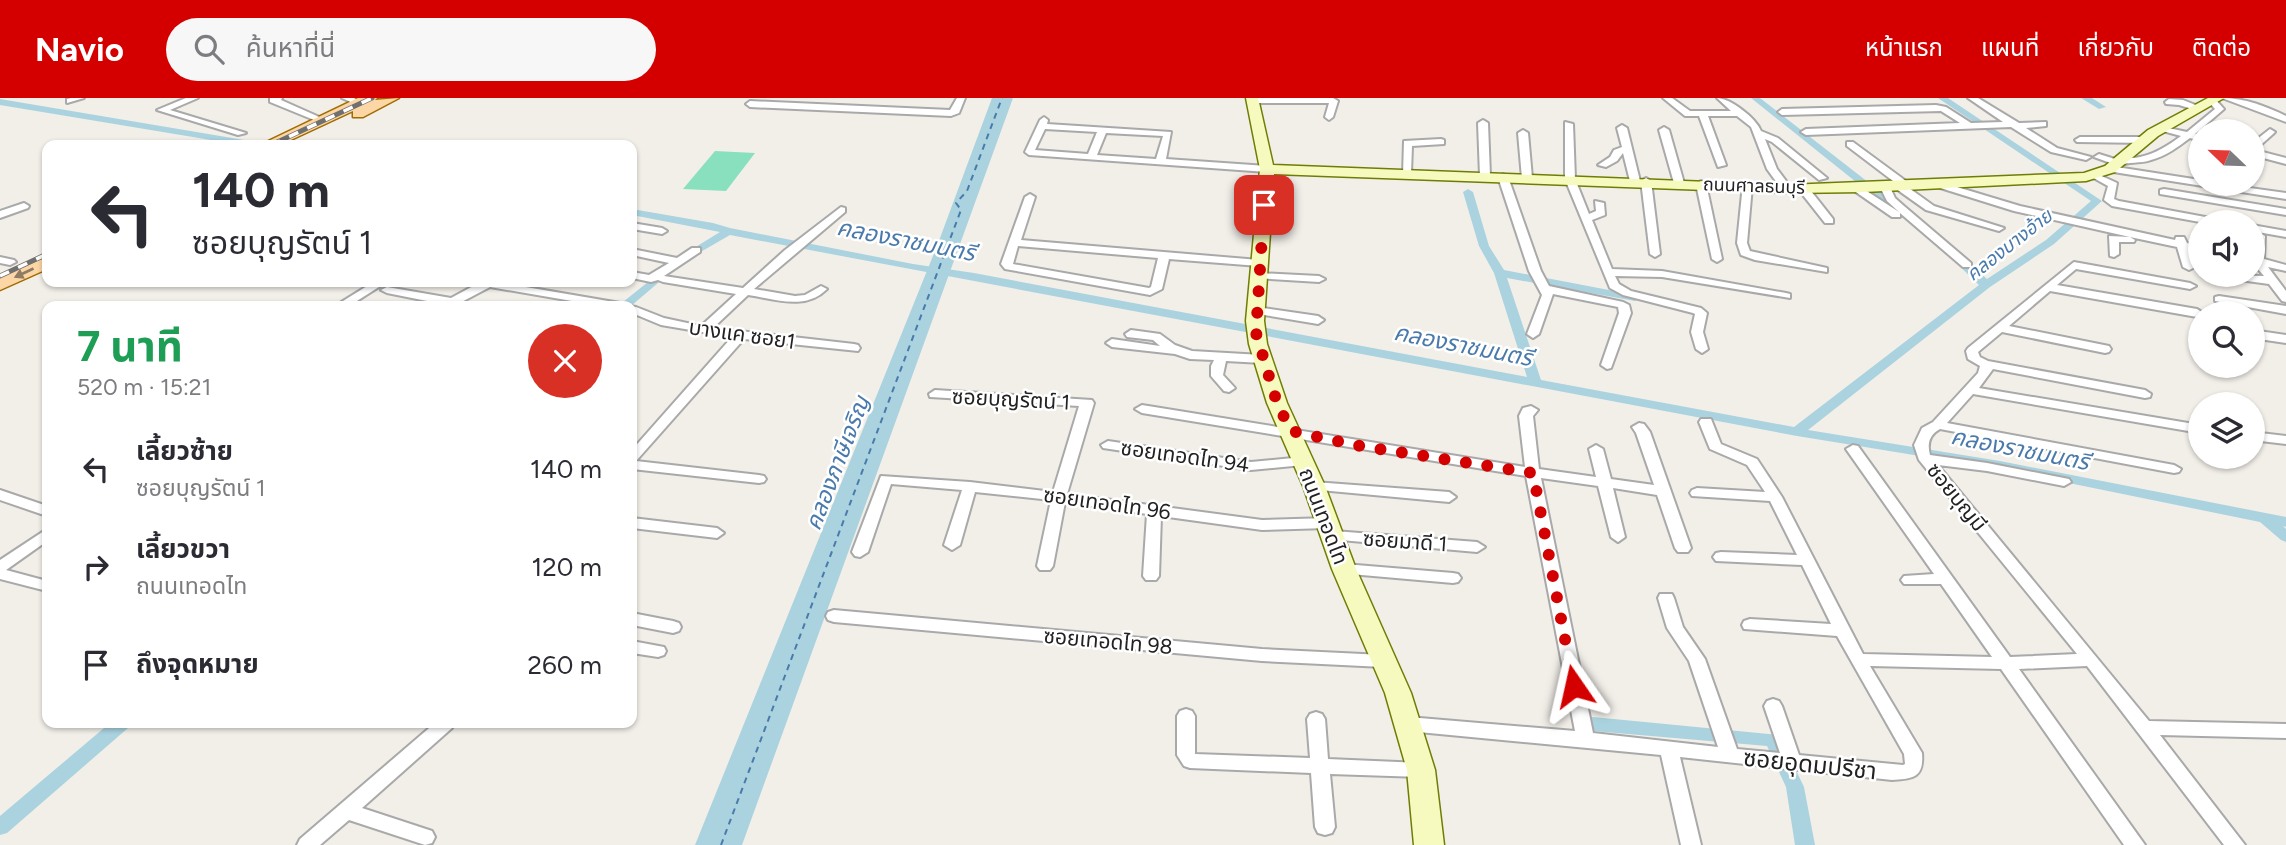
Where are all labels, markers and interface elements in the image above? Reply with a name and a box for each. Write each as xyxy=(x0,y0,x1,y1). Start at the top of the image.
search box xyxy=(166,18,656,81)
text: Navio xyxy=(35,30,124,69)
icon: search xyxy=(190,30,228,68)
text: ค้นหาที่นี่ xyxy=(246,32,335,64)
text: หน้าแรก xyxy=(1865,33,1943,62)
text: แผนที่ xyxy=(1981,33,2039,62)
text: เกี่ยวกับ xyxy=(2077,33,2154,62)
text: ติดต่อ xyxy=(2192,33,2251,62)
north arrow xyxy=(2188,119,2264,196)
map controls xyxy=(2188,119,2265,469)
text: 140 m xyxy=(192,160,330,219)
icon: left xyxy=(77,168,168,259)
street label: ถนนศาลธนบุรี xyxy=(1703,173,1806,199)
pin xyxy=(1234,175,1294,235)
icon: arrive xyxy=(1245,186,1283,224)
water label: คลองบางอ้าย xyxy=(1961,203,2058,286)
button: sound xyxy=(2188,210,2265,287)
water label: คลองราชมนตรี xyxy=(835,213,981,268)
text: ซอยบุญรัตน์ 1 xyxy=(192,224,372,262)
one-way arrow xyxy=(14,267,34,279)
button: search xyxy=(2188,301,2265,378)
street label: บางแค ซอย1 xyxy=(687,314,797,354)
water label: คลองราชมนตรี xyxy=(1392,318,1538,373)
text: 7 นาที xyxy=(77,321,183,372)
button: close xyxy=(528,324,602,398)
text: 520 m · 15:21 xyxy=(77,373,211,401)
street label: ซอยบุญรัตน์ 1 xyxy=(951,383,1071,416)
water label: คลองภาษีเจริญ xyxy=(799,390,876,534)
button: layers xyxy=(2188,392,2265,469)
water label: คลองราชมนตรี xyxy=(1949,422,2095,477)
text: เลี้ยวซ้าย xyxy=(136,435,233,467)
street label: ซอยเทอดไท 94 xyxy=(1119,435,1251,477)
icon: left xyxy=(77,450,115,488)
text: 140 m xyxy=(530,453,602,485)
street label: ซอยบุญมี xyxy=(1921,458,1992,537)
street label: ถนนเทอดไท xyxy=(1294,464,1354,568)
text: ซอยบุญรัตน์ 1 xyxy=(136,474,266,502)
street label: ซอยเทอดไท 96 xyxy=(1042,482,1172,524)
street label: ซอยมาดี 1 xyxy=(1362,526,1448,556)
text: เลี้ยวขวา xyxy=(136,533,230,565)
icon: right xyxy=(77,548,115,586)
text: 120 m xyxy=(532,551,602,583)
text: ถนนเทอดไท xyxy=(136,572,247,600)
street label: ซอยเทอดไท 98 xyxy=(1042,623,1174,659)
icon: arrive xyxy=(77,646,115,684)
text: ถึงจุดหมาย xyxy=(136,648,259,680)
text: 260 m xyxy=(528,649,602,681)
position arrow xyxy=(1537,649,1611,723)
street label: ซอยอุดมปรีชา xyxy=(1742,743,1878,786)

